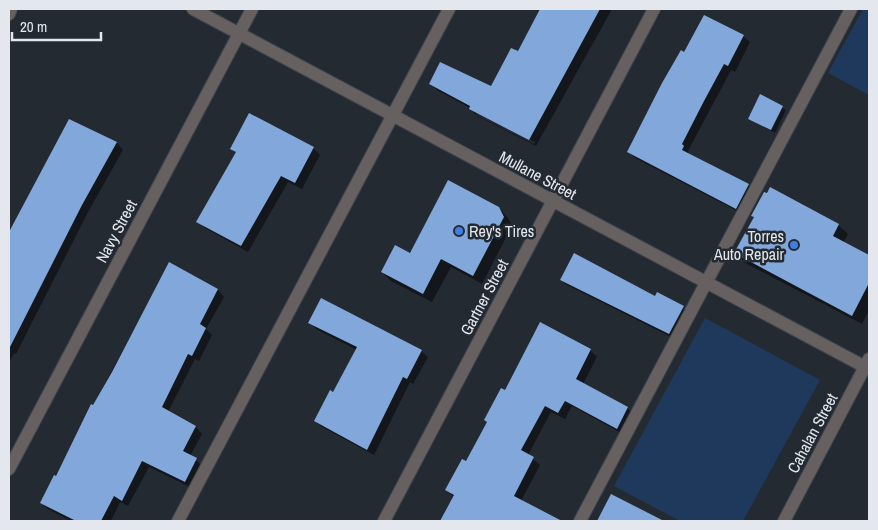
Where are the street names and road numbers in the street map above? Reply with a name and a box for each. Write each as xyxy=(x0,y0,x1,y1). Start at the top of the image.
street label: Mullane Street xyxy=(495,145,581,205)
street label: Navy Street xyxy=(90,195,142,266)
street label: Gartner Street xyxy=(455,255,513,339)
street label: Cahalan Street xyxy=(782,389,842,477)

